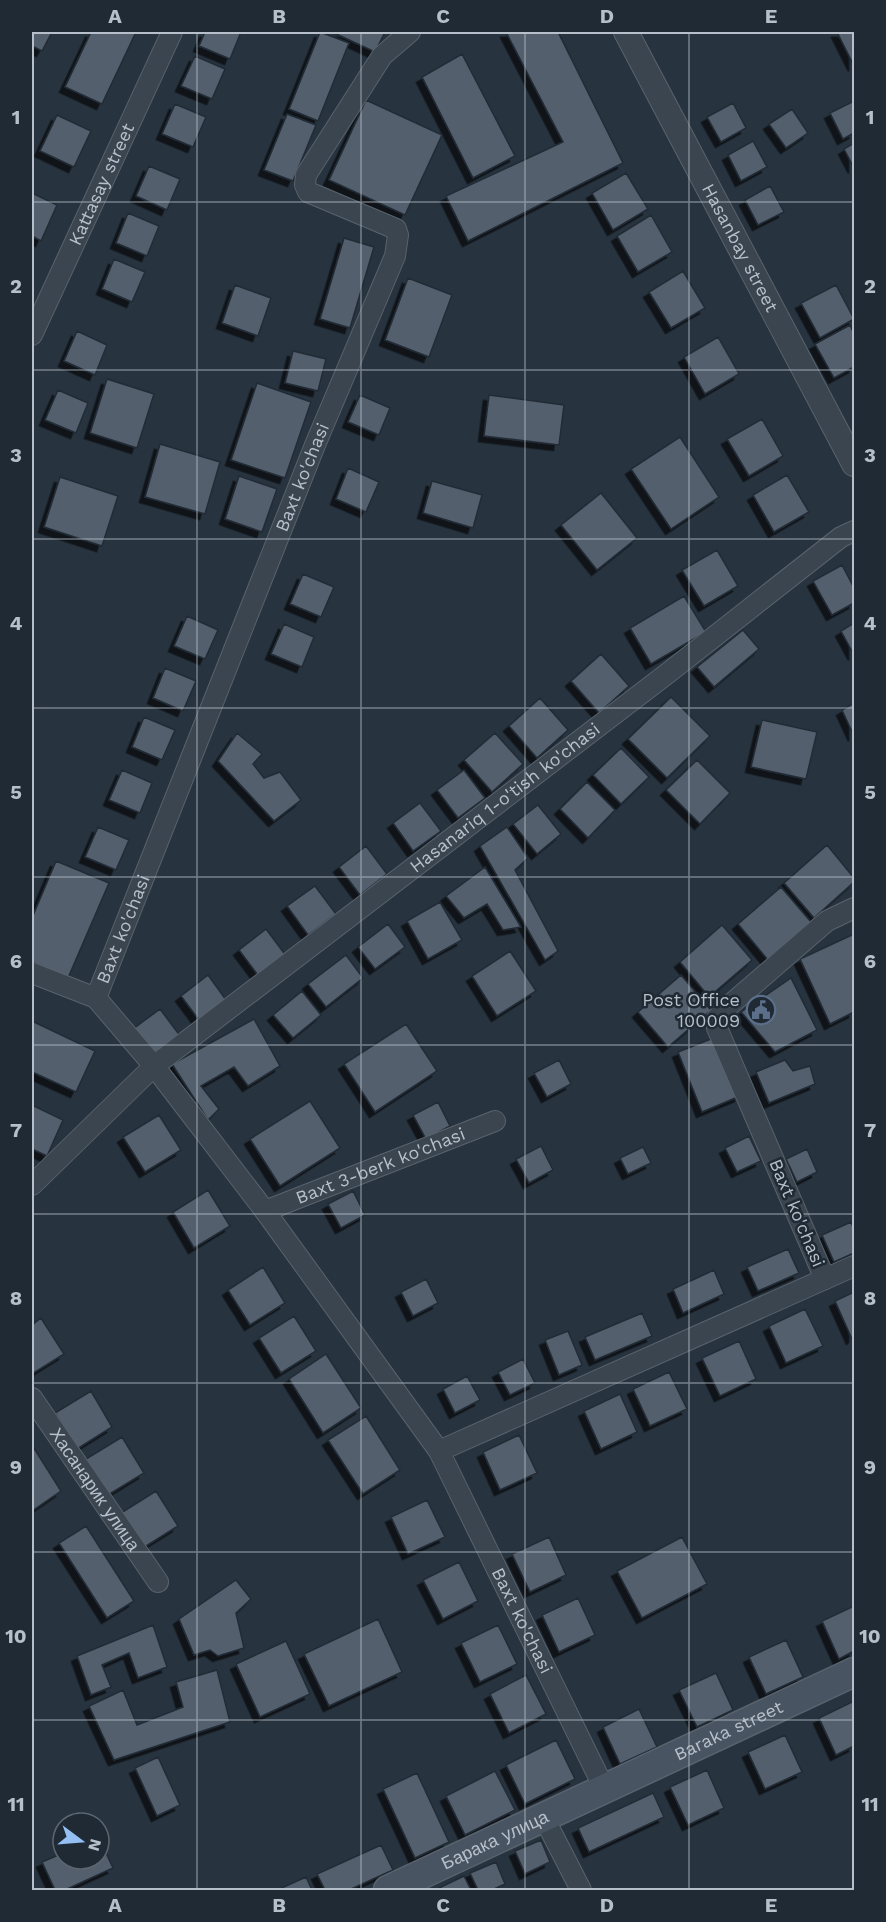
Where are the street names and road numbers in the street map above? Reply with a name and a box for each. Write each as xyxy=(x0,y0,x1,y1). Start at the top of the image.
street label: Kattasay street xyxy=(64,119,139,248)
street label: Hasanbay street xyxy=(698,180,783,316)
street label: Baxt ko'chasi xyxy=(271,420,333,535)
street label: Hasanariq 1-o'tish ko'chasi xyxy=(405,718,604,877)
street label: Baxt ko'chasi xyxy=(92,872,154,986)
street label: Baxt 3-berk ko'chasi xyxy=(293,1123,468,1208)
street label: Baxt ko'chasi xyxy=(765,1156,830,1270)
street label: Хасанарик улица xyxy=(46,1424,145,1556)
street label: Baxt ko'chasi xyxy=(488,1564,557,1677)
street label: Baraka street xyxy=(671,1696,786,1765)
street label: Барака улица xyxy=(438,1805,552,1874)

